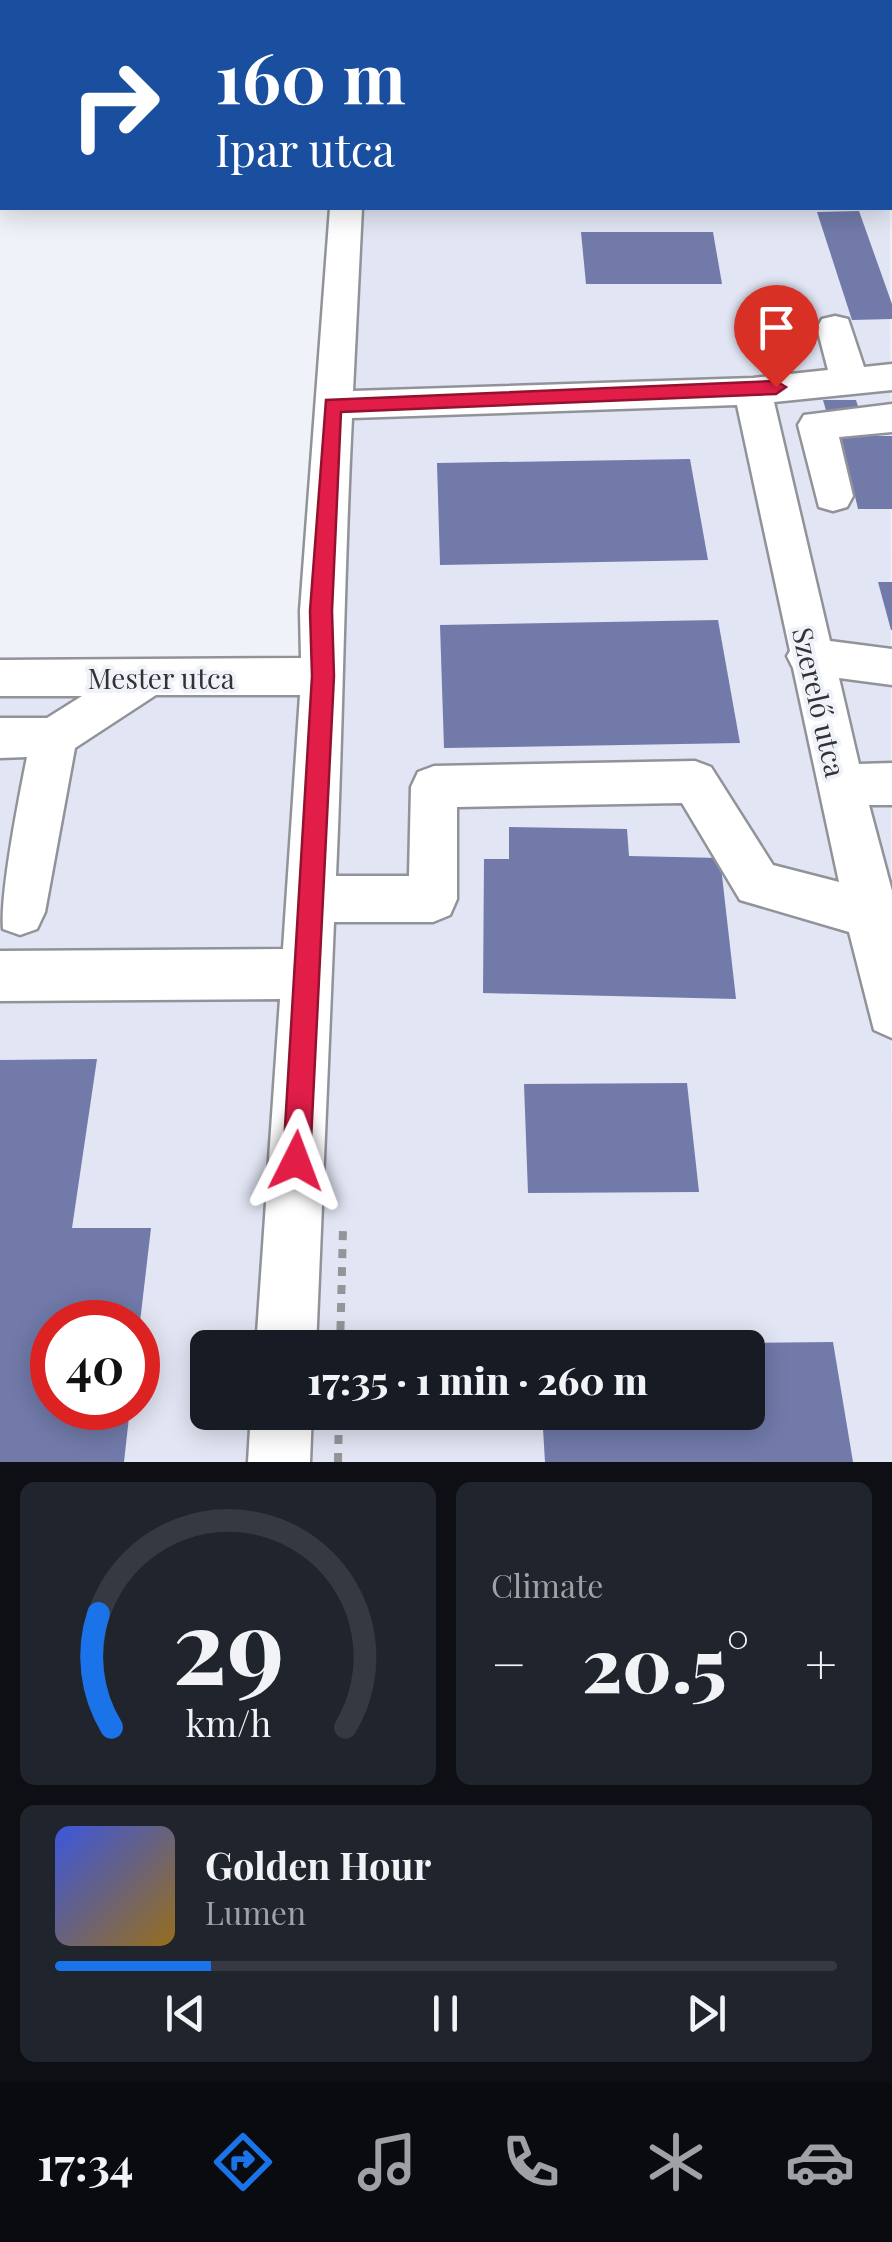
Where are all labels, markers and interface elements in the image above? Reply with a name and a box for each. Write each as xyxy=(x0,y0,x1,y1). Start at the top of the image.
text: 160 m xyxy=(215,28,406,122)
icon: right xyxy=(50,40,180,170)
text: Ipar utca xyxy=(215,118,395,178)
pin xyxy=(734,285,819,388)
icon: arrive xyxy=(749,300,804,355)
street label: Szerelő utca xyxy=(785,624,855,780)
street label: Mester utca xyxy=(87,659,235,696)
position arrow xyxy=(244,1109,348,1213)
speed limit sign: 40 xyxy=(30,1300,160,1430)
text: 17:35 · 1 min · 260 m xyxy=(307,1354,648,1405)
text: Climate xyxy=(491,1563,603,1606)
text: 29 xyxy=(172,1572,284,1711)
text: 20.5° xyxy=(582,1612,749,1712)
text: − xyxy=(491,1625,527,1699)
text: + xyxy=(805,1625,837,1699)
text: km/h xyxy=(185,1698,271,1746)
text: Golden Hour xyxy=(205,1839,431,1890)
text: Lumen xyxy=(205,1890,306,1933)
icon: previous xyxy=(158,1986,213,2041)
icon: pause xyxy=(418,1986,473,2041)
icon: next xyxy=(679,1986,734,2041)
icon: directions xyxy=(208,2127,278,2197)
icon: music xyxy=(352,2127,422,2197)
icon: phone xyxy=(496,2127,566,2197)
icon: climate xyxy=(641,2127,711,2197)
icon: car xyxy=(785,2127,855,2197)
text: 17:34 xyxy=(37,2132,134,2192)

